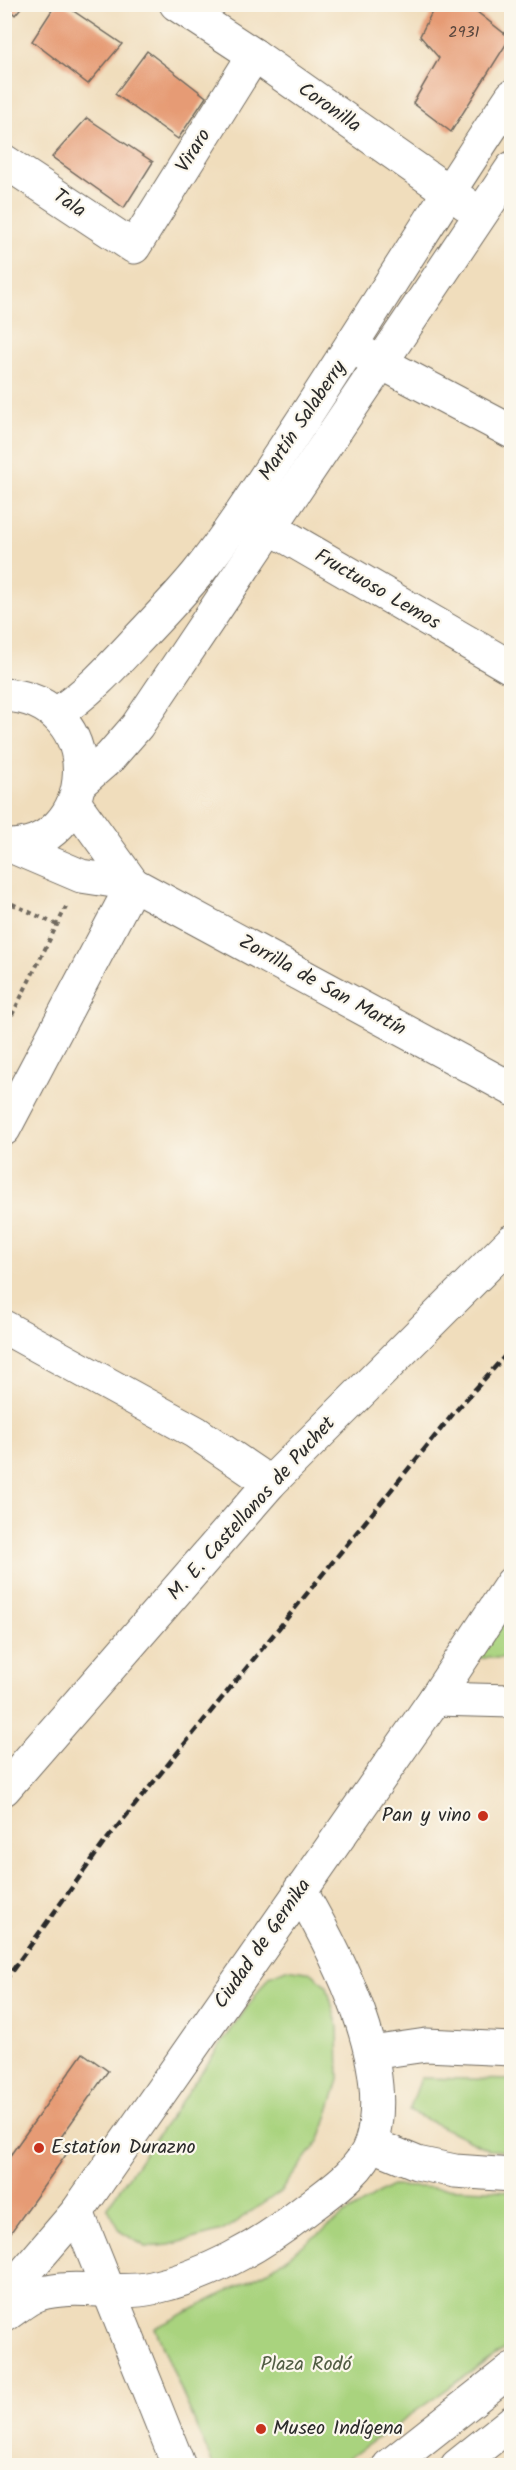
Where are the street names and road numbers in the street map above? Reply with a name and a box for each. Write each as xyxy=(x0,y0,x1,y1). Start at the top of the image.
street label: Coronilla xyxy=(291,74,367,142)
street label: Viraro xyxy=(168,123,220,179)
street label: Tala xyxy=(46,181,92,227)
street label: Martín Salaberry xyxy=(251,354,356,488)
street label: Fructuoso Lemos xyxy=(308,541,446,639)
street label: Zorrilla de San Martín xyxy=(232,927,412,1045)
street label: M. E. Castellanos de Puchet xyxy=(160,1409,344,1608)
street label: Ciudad de Gernika xyxy=(206,1872,320,2016)

